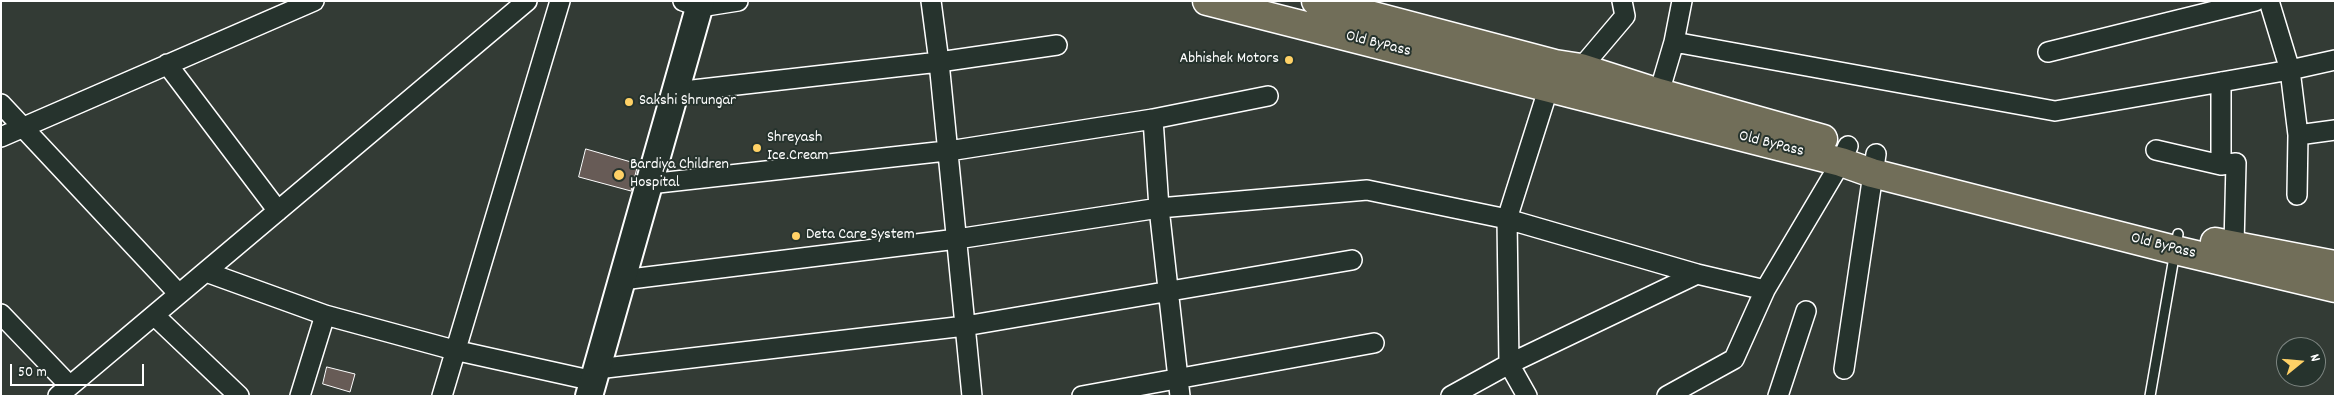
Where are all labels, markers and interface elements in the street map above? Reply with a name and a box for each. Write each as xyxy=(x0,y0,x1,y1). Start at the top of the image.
street label: Old ByPass xyxy=(1343,28,1413,62)
place label: Abhishek Motors xyxy=(1180,50,1279,70)
marker: Abhishek Motors xyxy=(1283,54,1295,66)
place label: Sakshi Shrungar xyxy=(639,92,736,112)
marker: Sakshi Shrungar xyxy=(623,96,635,108)
street label: Old ByPass xyxy=(1736,128,1806,162)
place label: Shreyash Ice Cream xyxy=(767,129,828,167)
marker: Shreyash Ice Cream xyxy=(751,142,763,154)
place label: Bardiya Children Hospital xyxy=(630,156,729,194)
marker: Bardiya Children Hospital xyxy=(612,168,626,182)
place label: Deta Care System xyxy=(806,226,915,246)
marker: Deta Care System xyxy=(790,230,802,242)
street label: Old ByPass xyxy=(2128,230,2198,264)
north arrow xyxy=(2276,337,2326,387)
text: N xyxy=(2304,352,2325,364)
scale bar xyxy=(12,354,146,386)
text: 50 m xyxy=(18,362,47,384)

